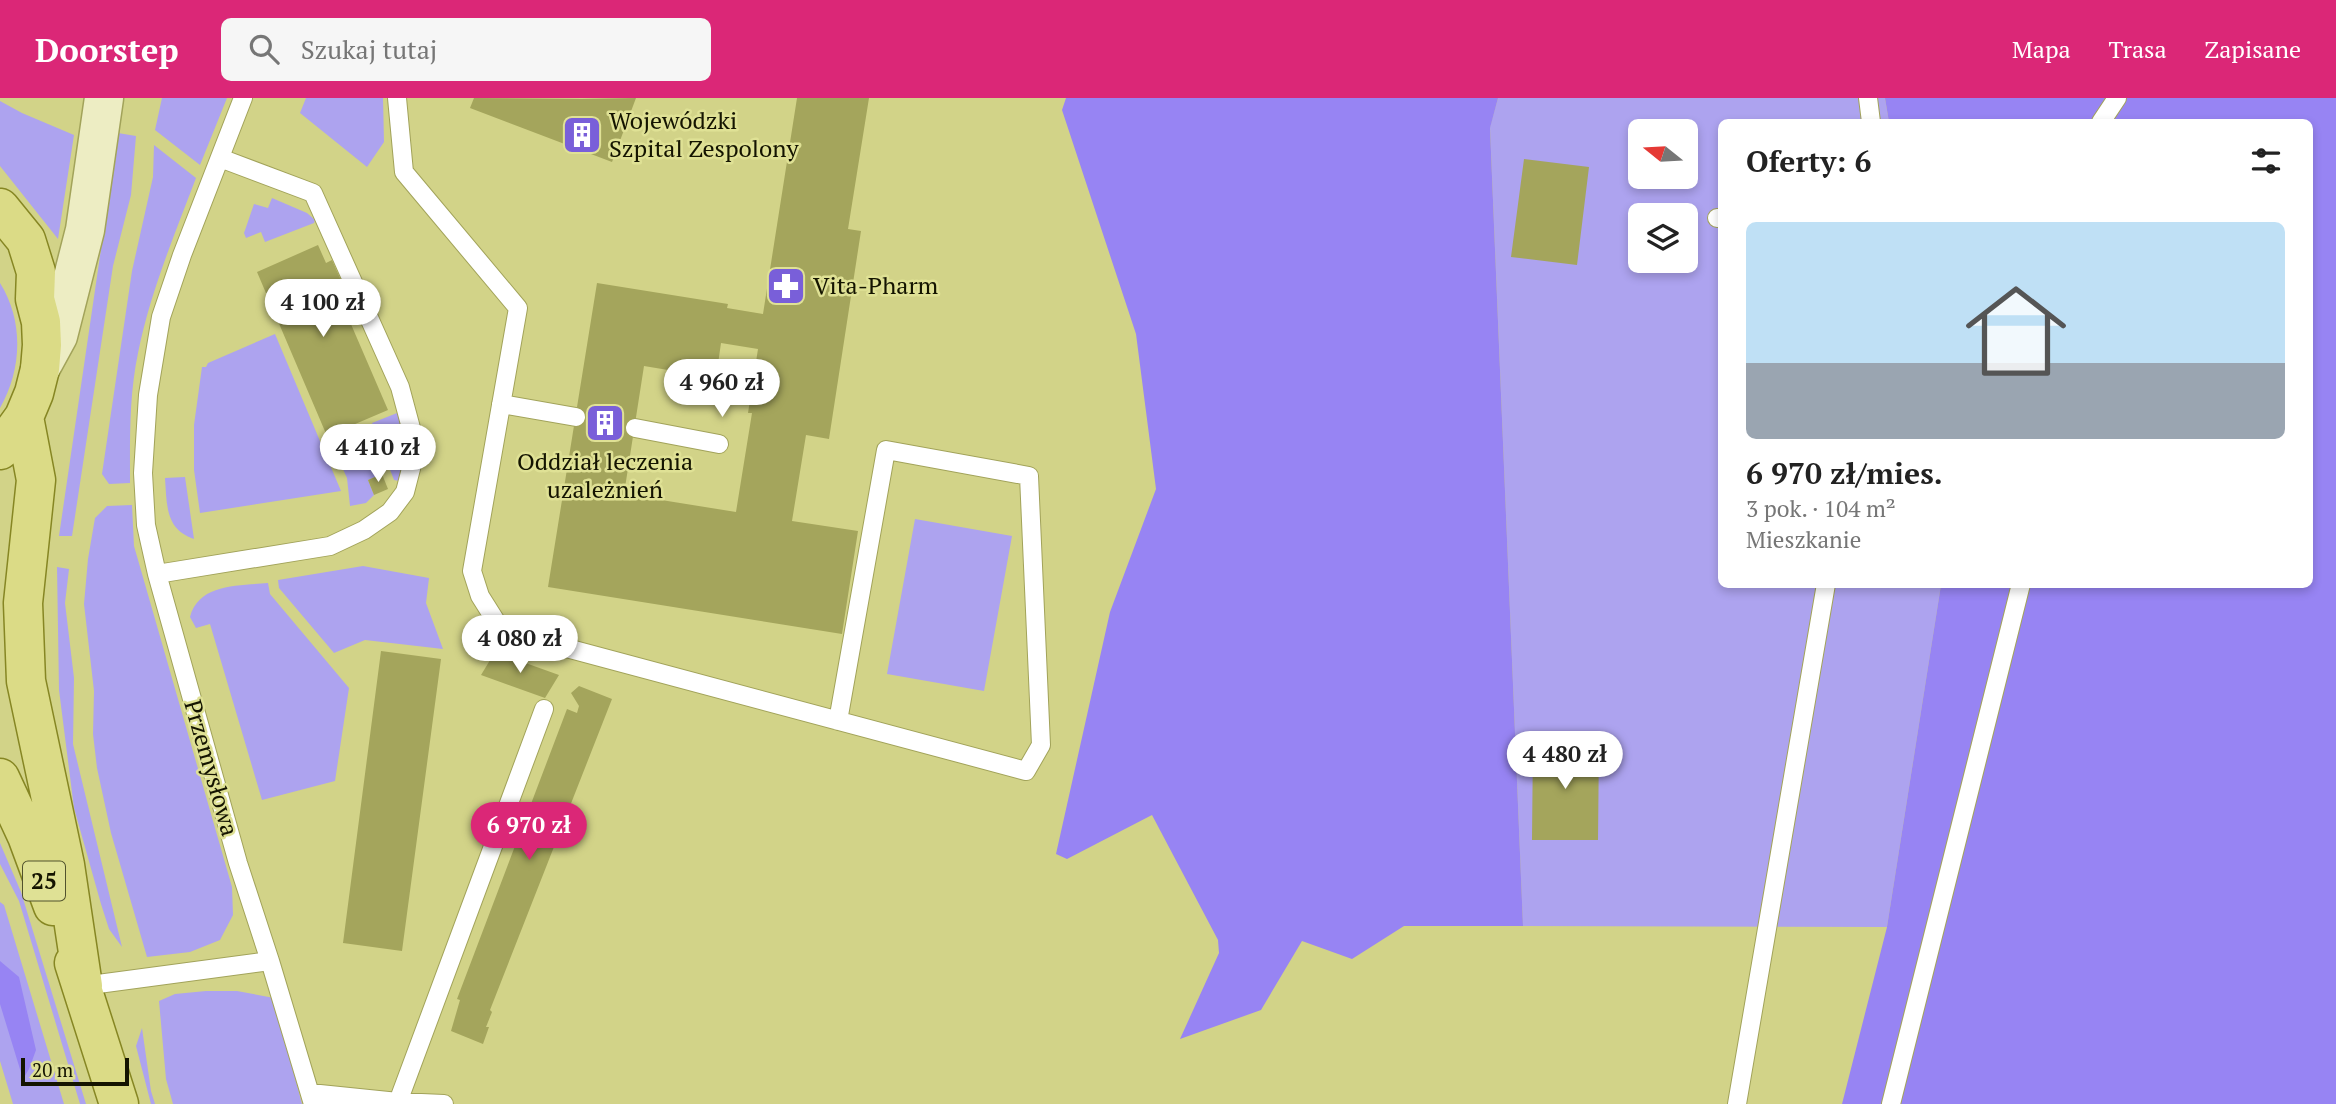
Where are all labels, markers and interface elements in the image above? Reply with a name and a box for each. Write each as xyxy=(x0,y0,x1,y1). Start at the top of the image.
search box xyxy=(221,18,711,81)
text: Doorstep xyxy=(35,28,179,71)
icon: search xyxy=(245,30,283,68)
text: Szukaj tutaj xyxy=(301,32,437,66)
text: Mapa xyxy=(2012,33,2071,65)
text: Trasa xyxy=(2109,33,2167,65)
text: Zapisane xyxy=(2205,33,2301,65)
place label: Wojewódzki Szpital Zespolony xyxy=(609,104,800,164)
building icon: Wojewódzki Szpital Zespolony xyxy=(561,114,603,156)
north arrow xyxy=(1628,119,1698,189)
map controls xyxy=(1628,119,1698,273)
text: Oferty: 6 xyxy=(1746,141,1871,181)
icon: filters xyxy=(2247,142,2285,180)
button: layers xyxy=(1628,203,1698,273)
pharmacy icon: Vita-Pharm xyxy=(765,265,807,307)
icon: home xyxy=(1953,268,2079,394)
place label: Vita-Pharm xyxy=(813,269,939,301)
pin: 4 100 zł xyxy=(251,280,395,339)
text: 4 100 zł xyxy=(281,286,365,317)
pin: 4 960 zł xyxy=(650,360,794,419)
text: 4 960 zł xyxy=(680,366,764,397)
building icon: Oddział leczenia uzależnień xyxy=(584,402,626,444)
pin: 4 410 zł xyxy=(306,424,450,484)
text: 4 410 zł xyxy=(336,431,420,462)
place label: Oddział leczenia uzależnień xyxy=(517,445,693,505)
text: 6 970 zł/mies. xyxy=(1746,453,1943,493)
text: 3 pok. · 104 m² xyxy=(1746,493,1896,524)
text: Mieszkanie xyxy=(1746,524,1861,555)
pin: 4 080 zł xyxy=(448,616,592,675)
text: 4 080 zł xyxy=(478,622,562,653)
street label: Przemysłowa xyxy=(177,696,247,840)
pin: 4 480 zł xyxy=(1493,732,1637,791)
text: 4 480 zł xyxy=(1523,738,1607,769)
pin: 6 970 zł xyxy=(457,802,601,862)
text: 6 970 zł xyxy=(487,809,571,840)
road number: 25 xyxy=(23,862,65,901)
scale bar xyxy=(21,1055,130,1087)
text: 20 m xyxy=(32,1057,73,1082)

